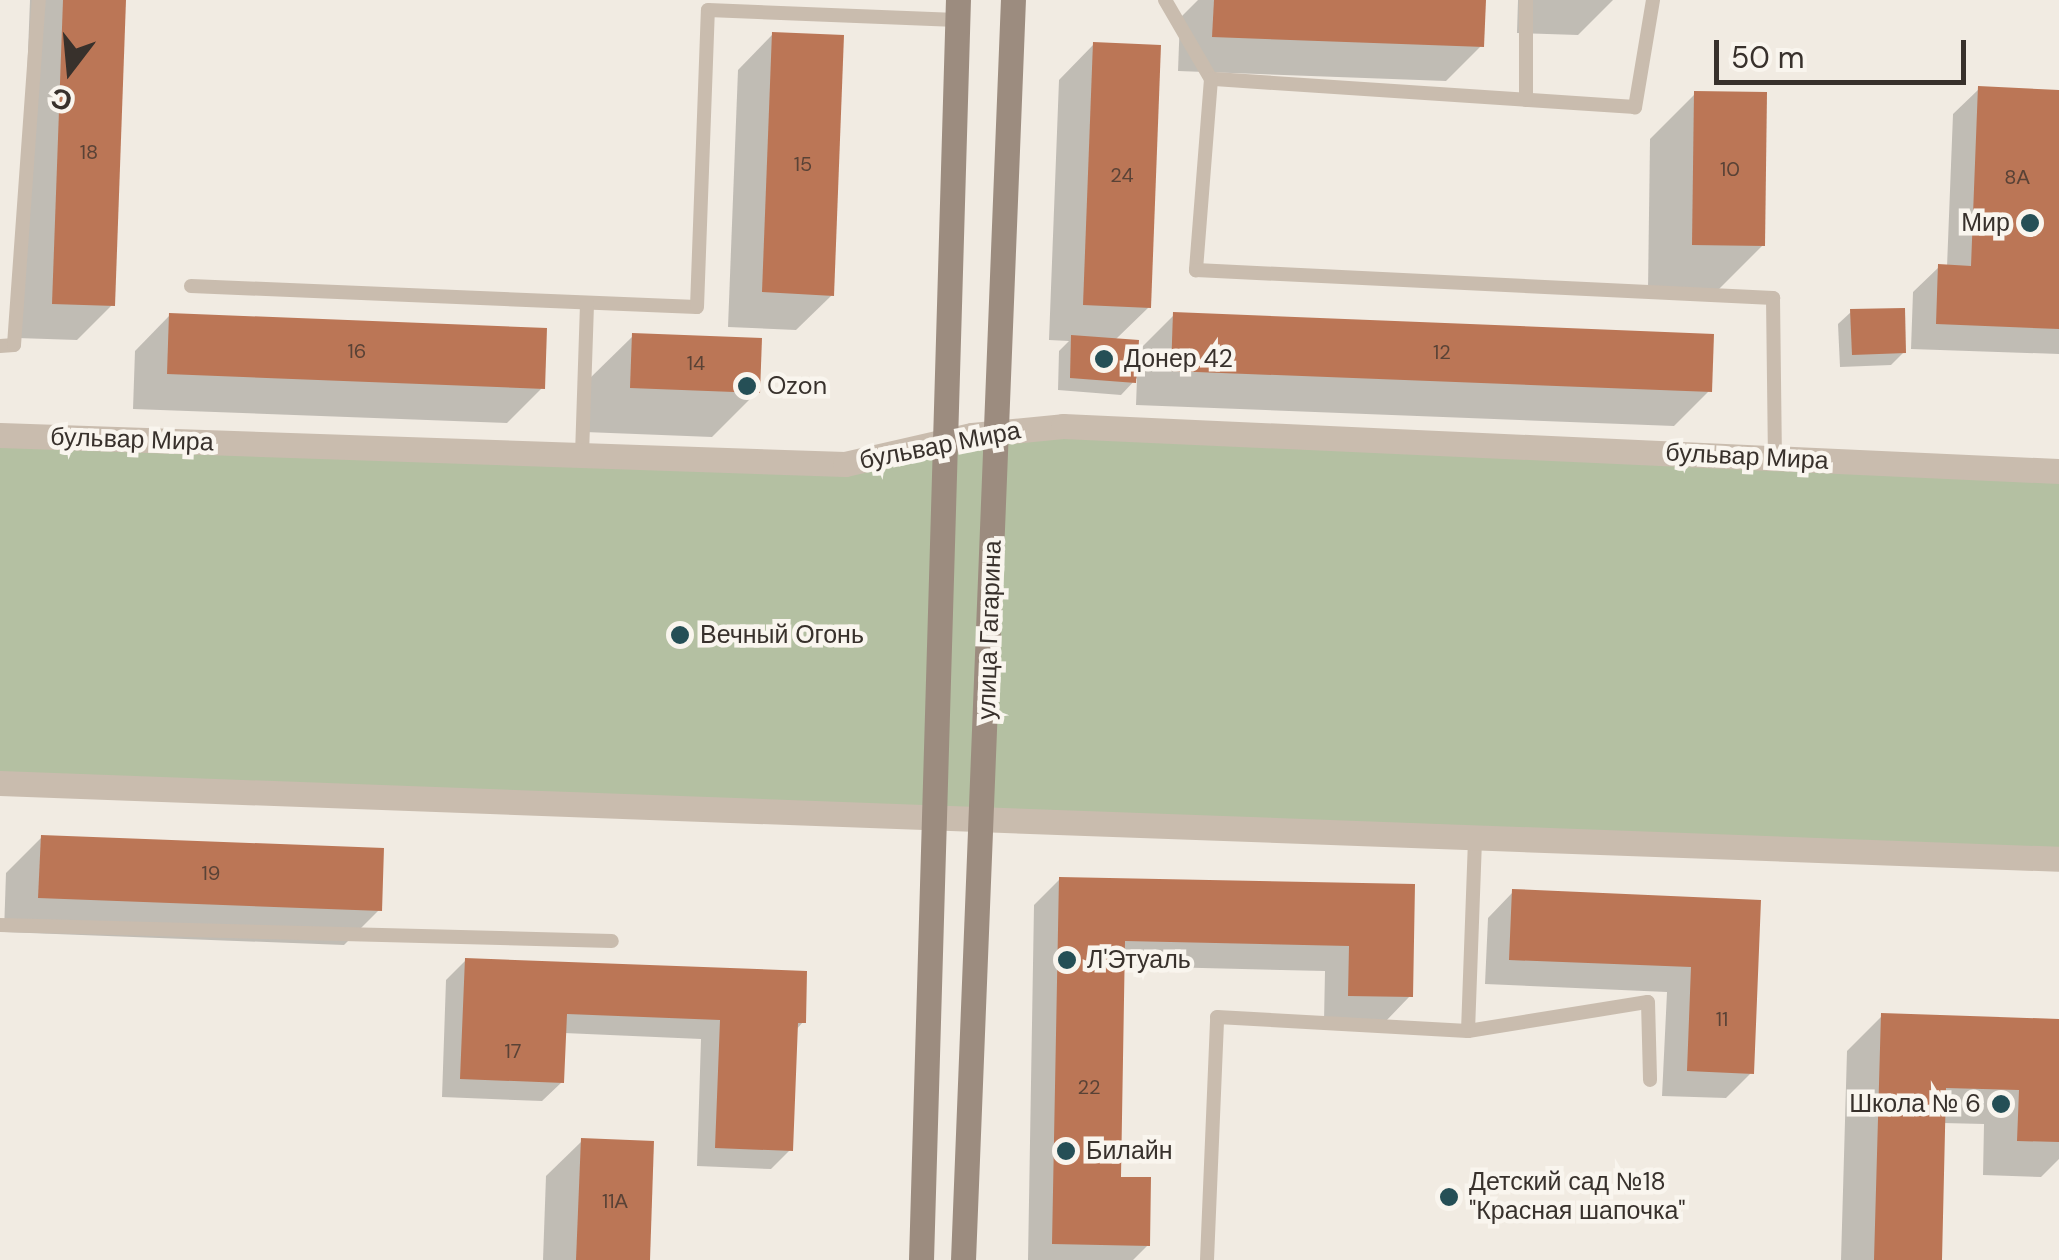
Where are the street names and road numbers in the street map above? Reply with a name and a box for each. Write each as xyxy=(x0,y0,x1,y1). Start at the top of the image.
street label: бульвар Мира xyxy=(857,416,1023,476)
street label: бульвар Мира xyxy=(50,422,214,458)
street label: бульвар Мира xyxy=(1665,438,1829,476)
street label: улица Гагарина xyxy=(972,540,1008,720)

